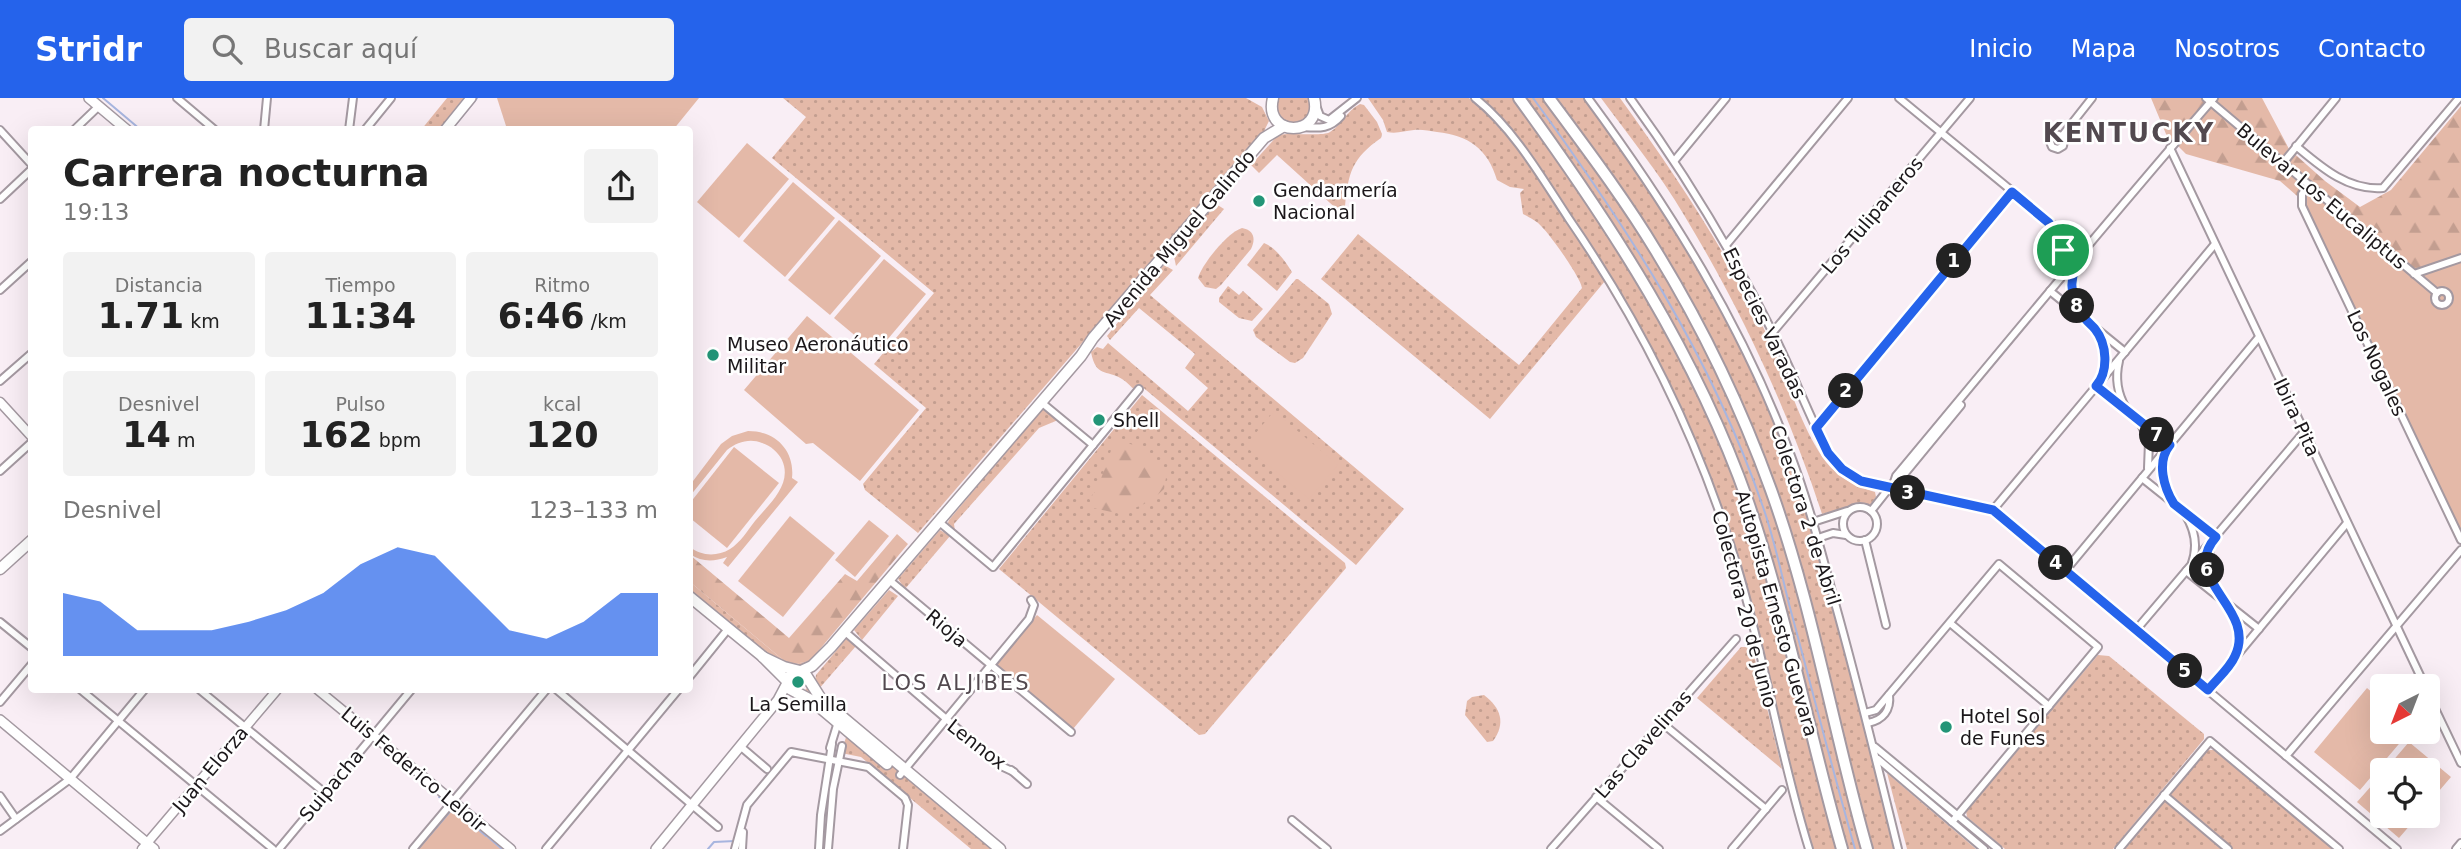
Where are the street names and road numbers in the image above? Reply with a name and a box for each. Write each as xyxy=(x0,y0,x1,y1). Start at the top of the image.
street label: Bulevar Los Eucaliptus xyxy=(2233,119,2411,273)
street label: Avenida Miguel Galindo xyxy=(1099,145,1259,331)
street label: Los Tulipaneros xyxy=(1817,152,1927,278)
street label: Especies Varadas xyxy=(1719,244,1811,402)
street label: Los Nogales xyxy=(2343,307,2411,419)
street label: Ibira Pita xyxy=(2269,374,2325,460)
street label: Colectora 2 de Abril xyxy=(1766,422,1846,608)
street label: Autopista Ernesto Guevara xyxy=(1731,487,1823,739)
street label: Colectora 20 de Junio xyxy=(1708,508,1782,710)
street label: Rioja xyxy=(922,604,972,652)
street label: Las Clavelinas xyxy=(1590,686,1696,802)
street label: Luis Federico Leloir xyxy=(337,702,491,836)
street label: Lennox xyxy=(943,714,1011,774)
street label: Juan Elorza xyxy=(167,721,252,817)
street label: Suipacha xyxy=(295,745,367,825)

